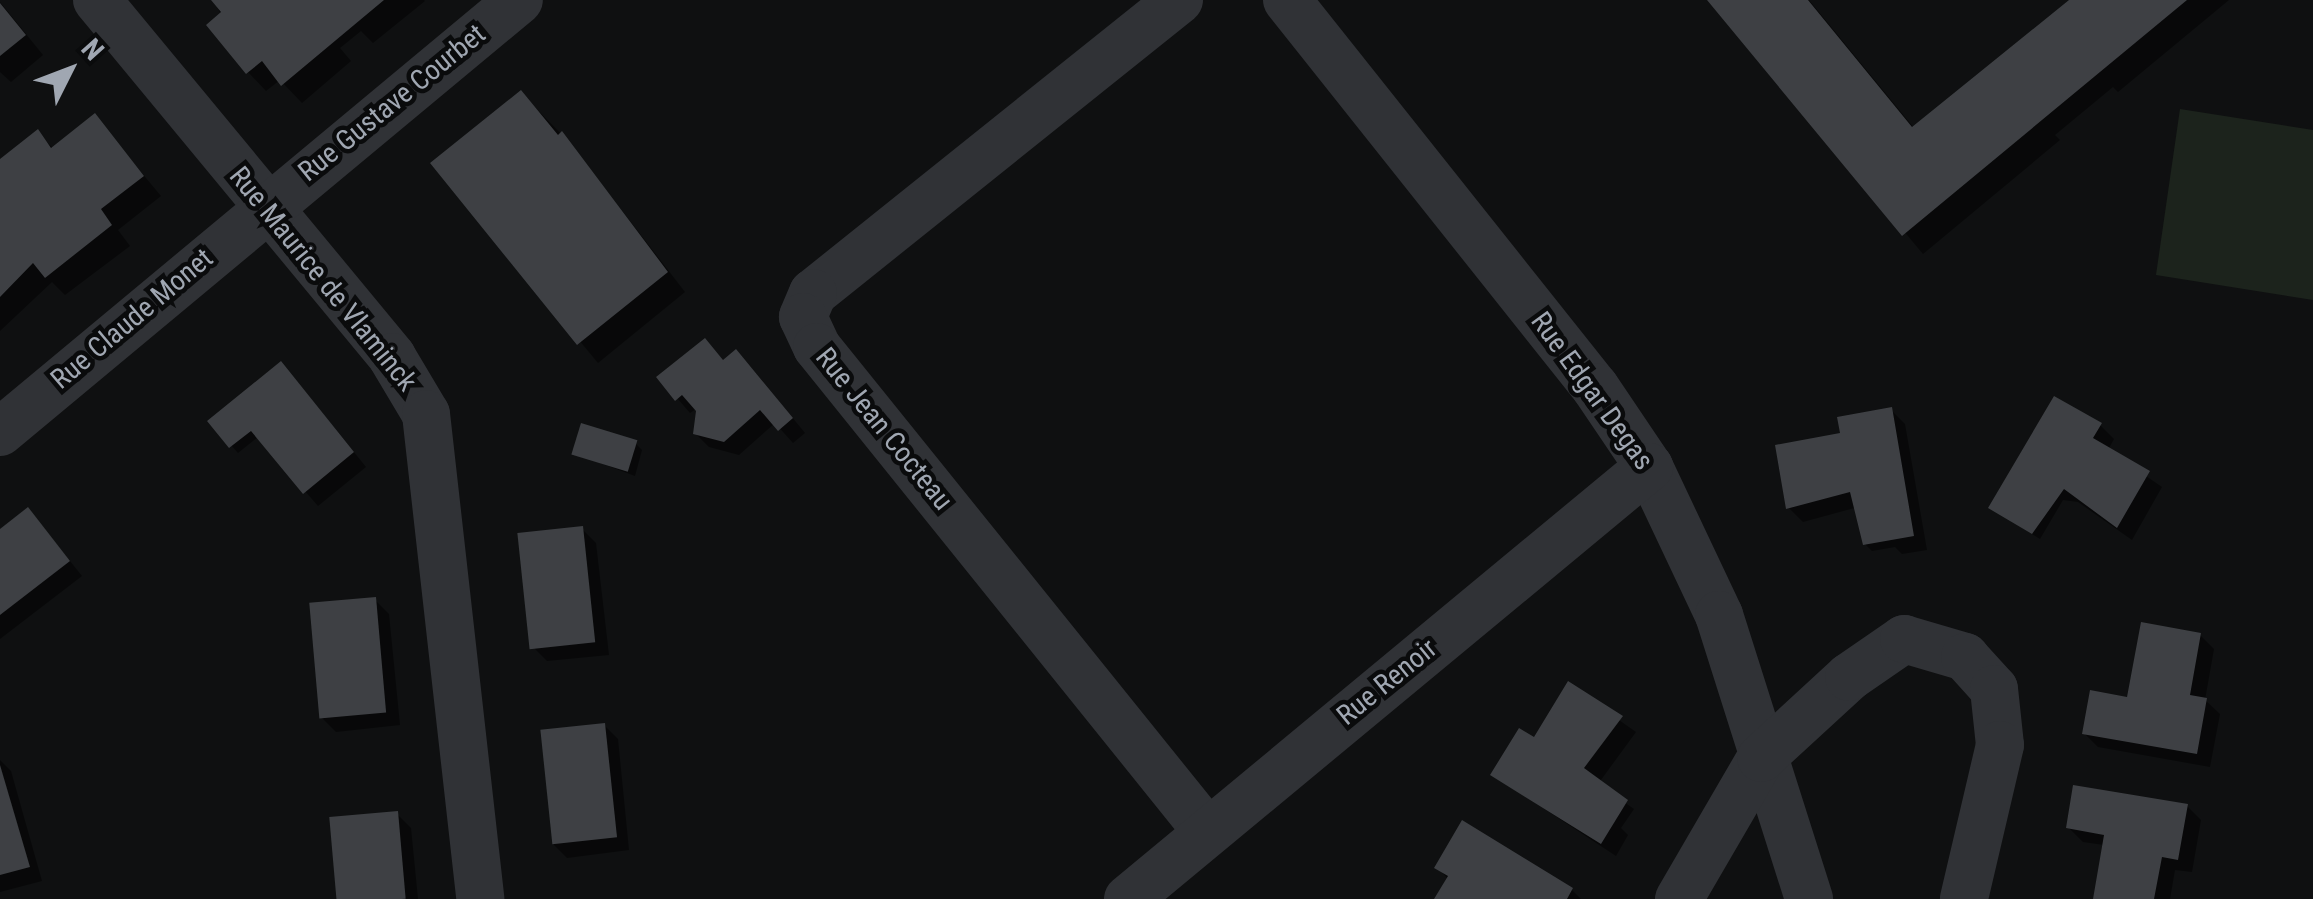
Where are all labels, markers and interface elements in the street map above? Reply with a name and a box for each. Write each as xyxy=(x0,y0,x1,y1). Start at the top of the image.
street label: Rue Gustave Courbet xyxy=(292,17,492,189)
north arrow xyxy=(20,20,120,120)
text: N xyxy=(75,32,111,67)
street label: Rue Maurice de Vlaminck xyxy=(222,160,424,398)
street label: Rue Claude Monet xyxy=(44,242,220,396)
street label: Rue Edgar Degas xyxy=(1524,306,1660,476)
street label: Rue Jean Cocteau xyxy=(808,341,960,517)
street label: Rue Renoir xyxy=(1330,632,1444,732)

